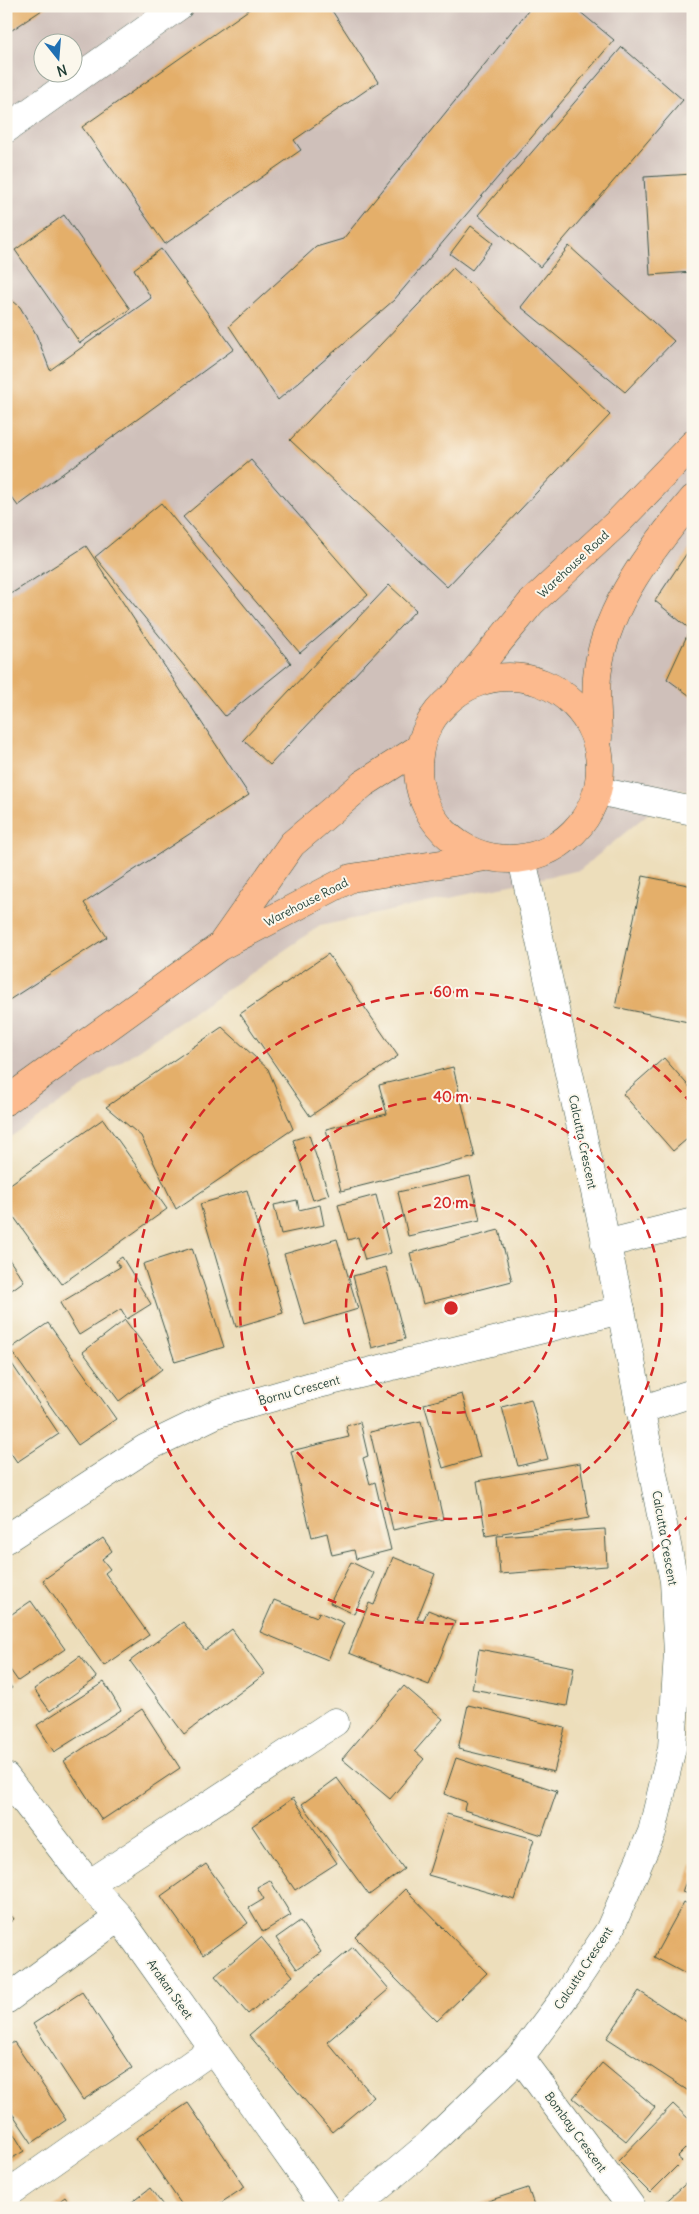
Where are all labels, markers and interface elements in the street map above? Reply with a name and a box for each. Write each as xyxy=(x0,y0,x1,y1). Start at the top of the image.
north arrow xyxy=(32,32,82,82)
text: N xyxy=(55,60,69,80)
street label: Warehouse Road xyxy=(534,527,612,601)
street label: Warehouse Road xyxy=(262,874,350,930)
text: 60 m xyxy=(433,982,469,1001)
text: 40 m xyxy=(433,1087,469,1106)
street label: Calcutta Crescent xyxy=(566,1094,600,1190)
text: 20 m xyxy=(434,1193,468,1212)
centre of rings xyxy=(442,1299,460,1317)
street label: Bornu Crescent xyxy=(257,1372,341,1408)
street label: Calcutta Crescent xyxy=(649,1490,681,1586)
street label: Calcutta Crescent xyxy=(551,1924,615,2012)
street label: Arakan Steet xyxy=(144,1956,196,2022)
street label: Bombay Crescent xyxy=(542,2089,610,2175)

